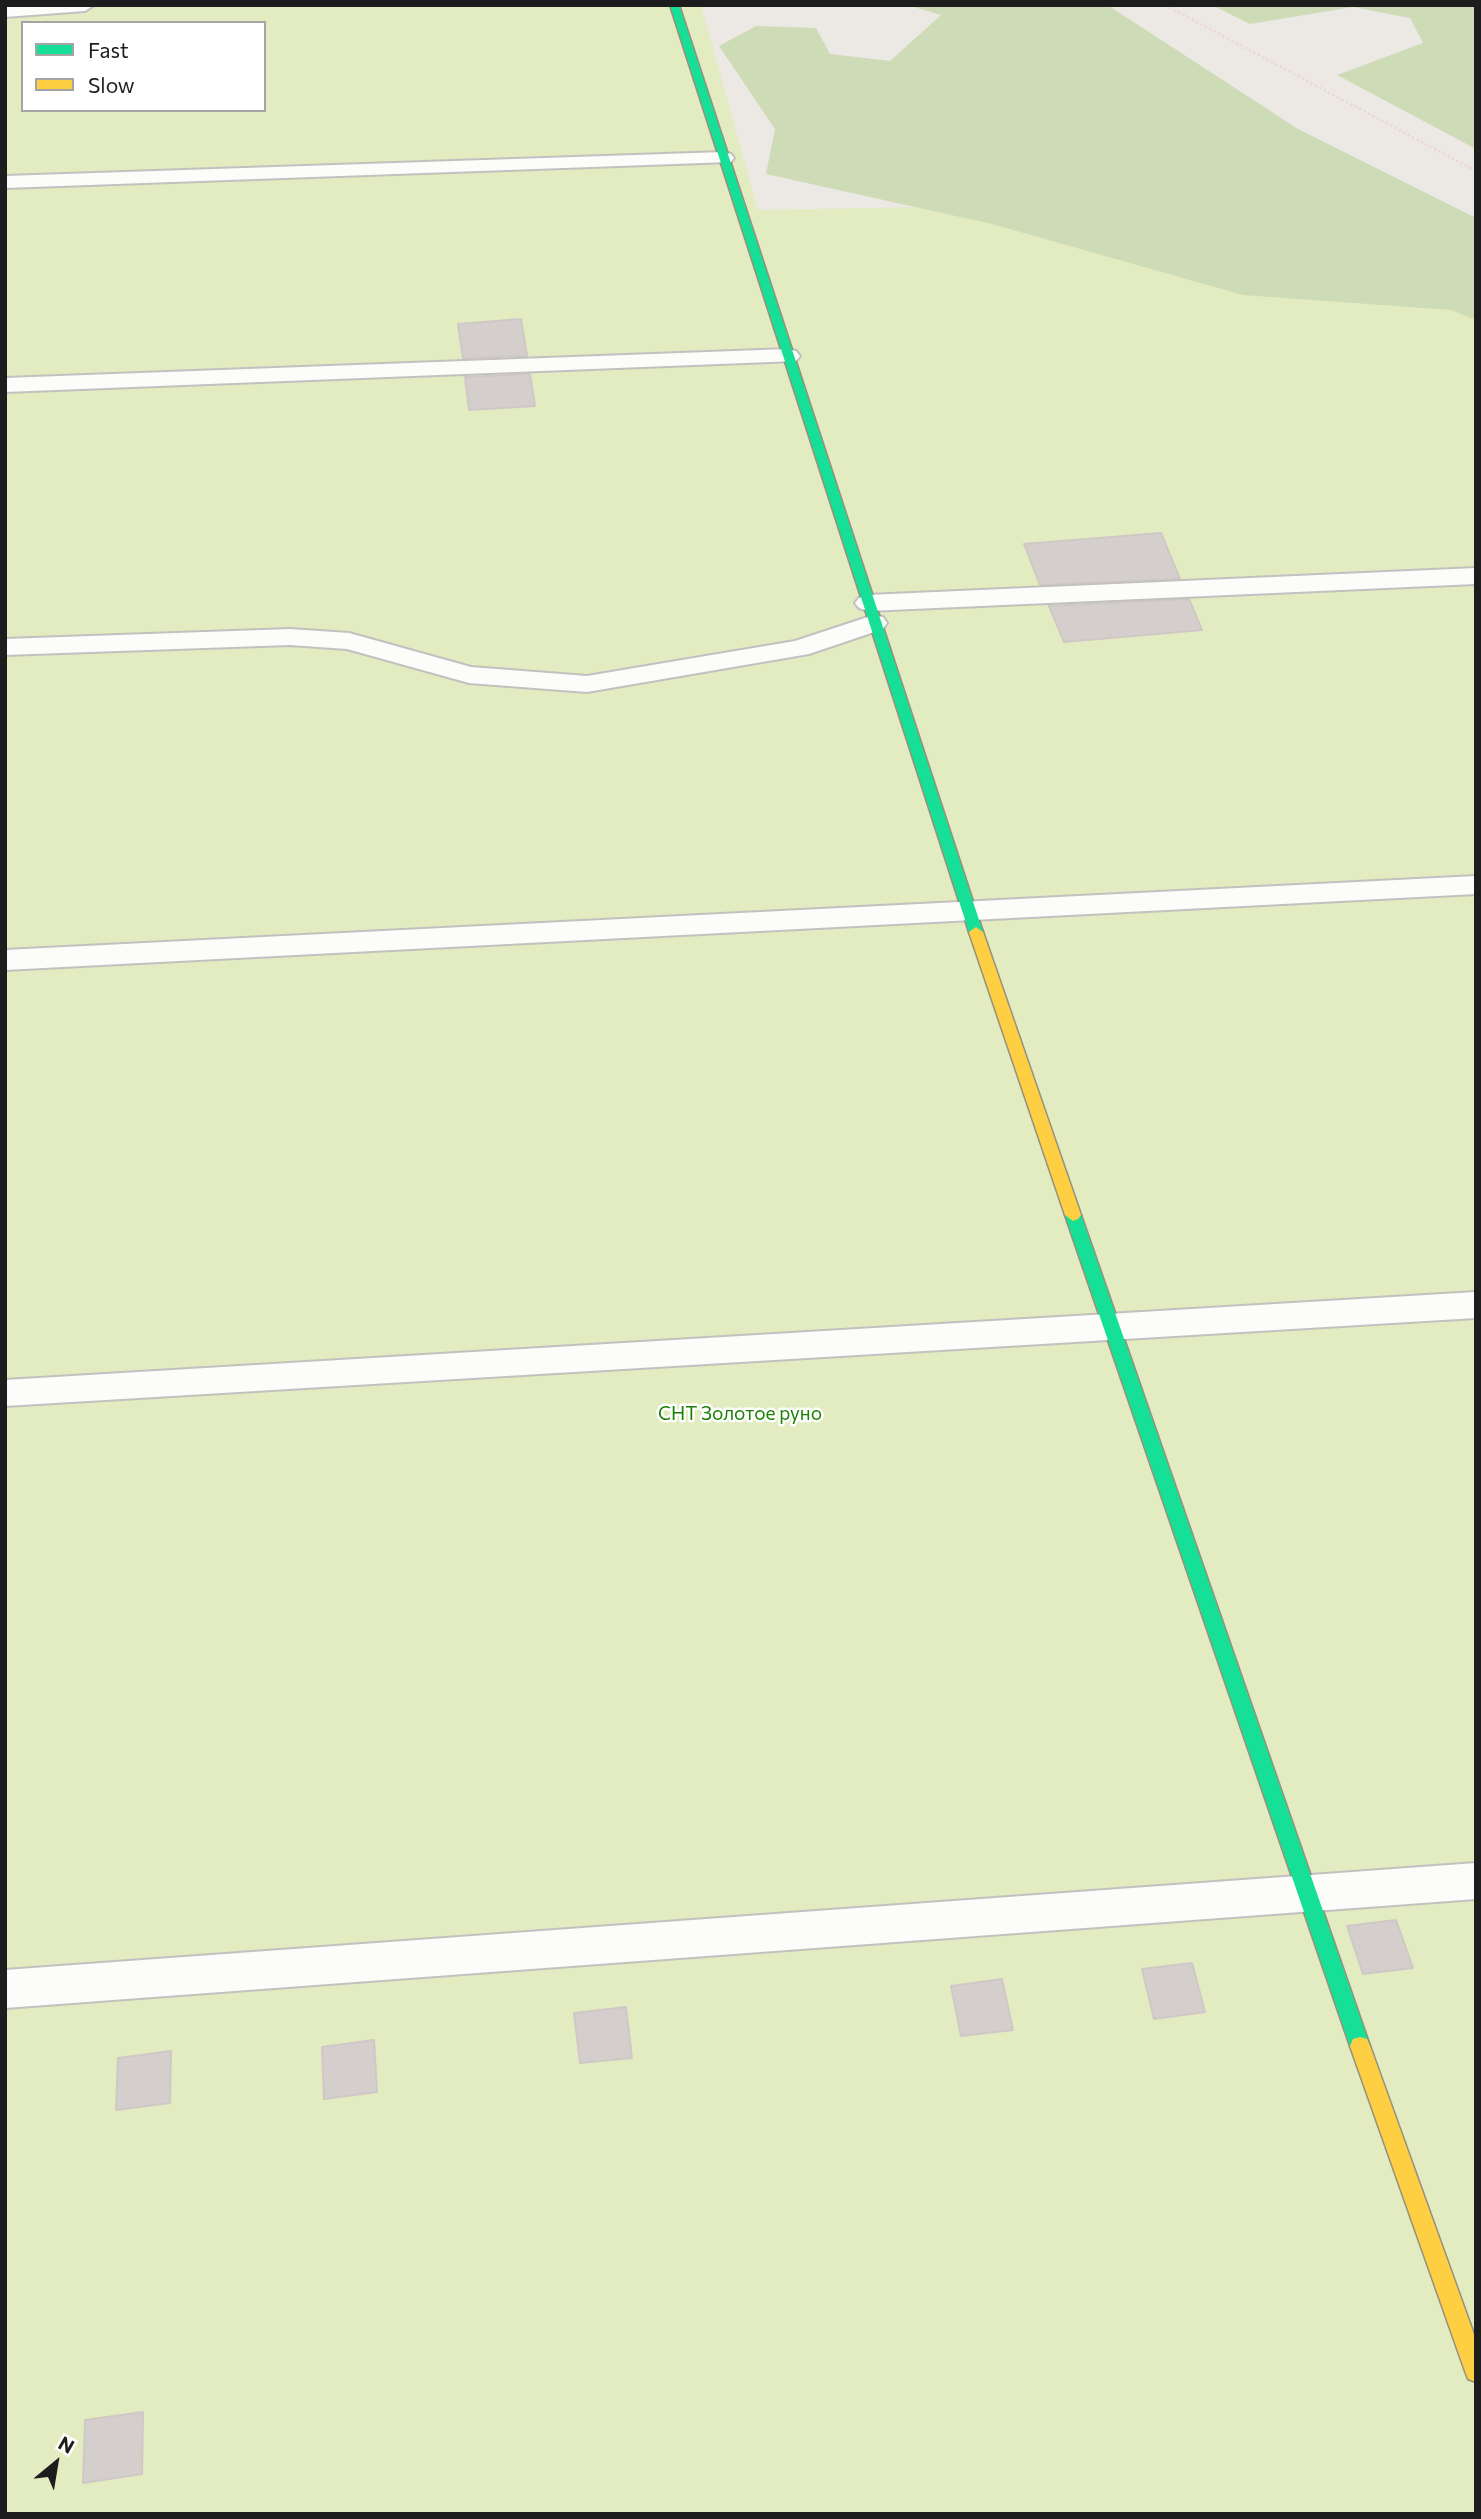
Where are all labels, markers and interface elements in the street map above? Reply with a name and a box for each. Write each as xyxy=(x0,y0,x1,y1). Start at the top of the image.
legend xyxy=(21,21,266,112)
text: Fast xyxy=(88,37,129,62)
text: Slow xyxy=(88,72,135,97)
park label: СНТ Золотое руно xyxy=(658,1403,822,1425)
north arrow xyxy=(21,2428,91,2498)
text: N xyxy=(55,2431,79,2458)

